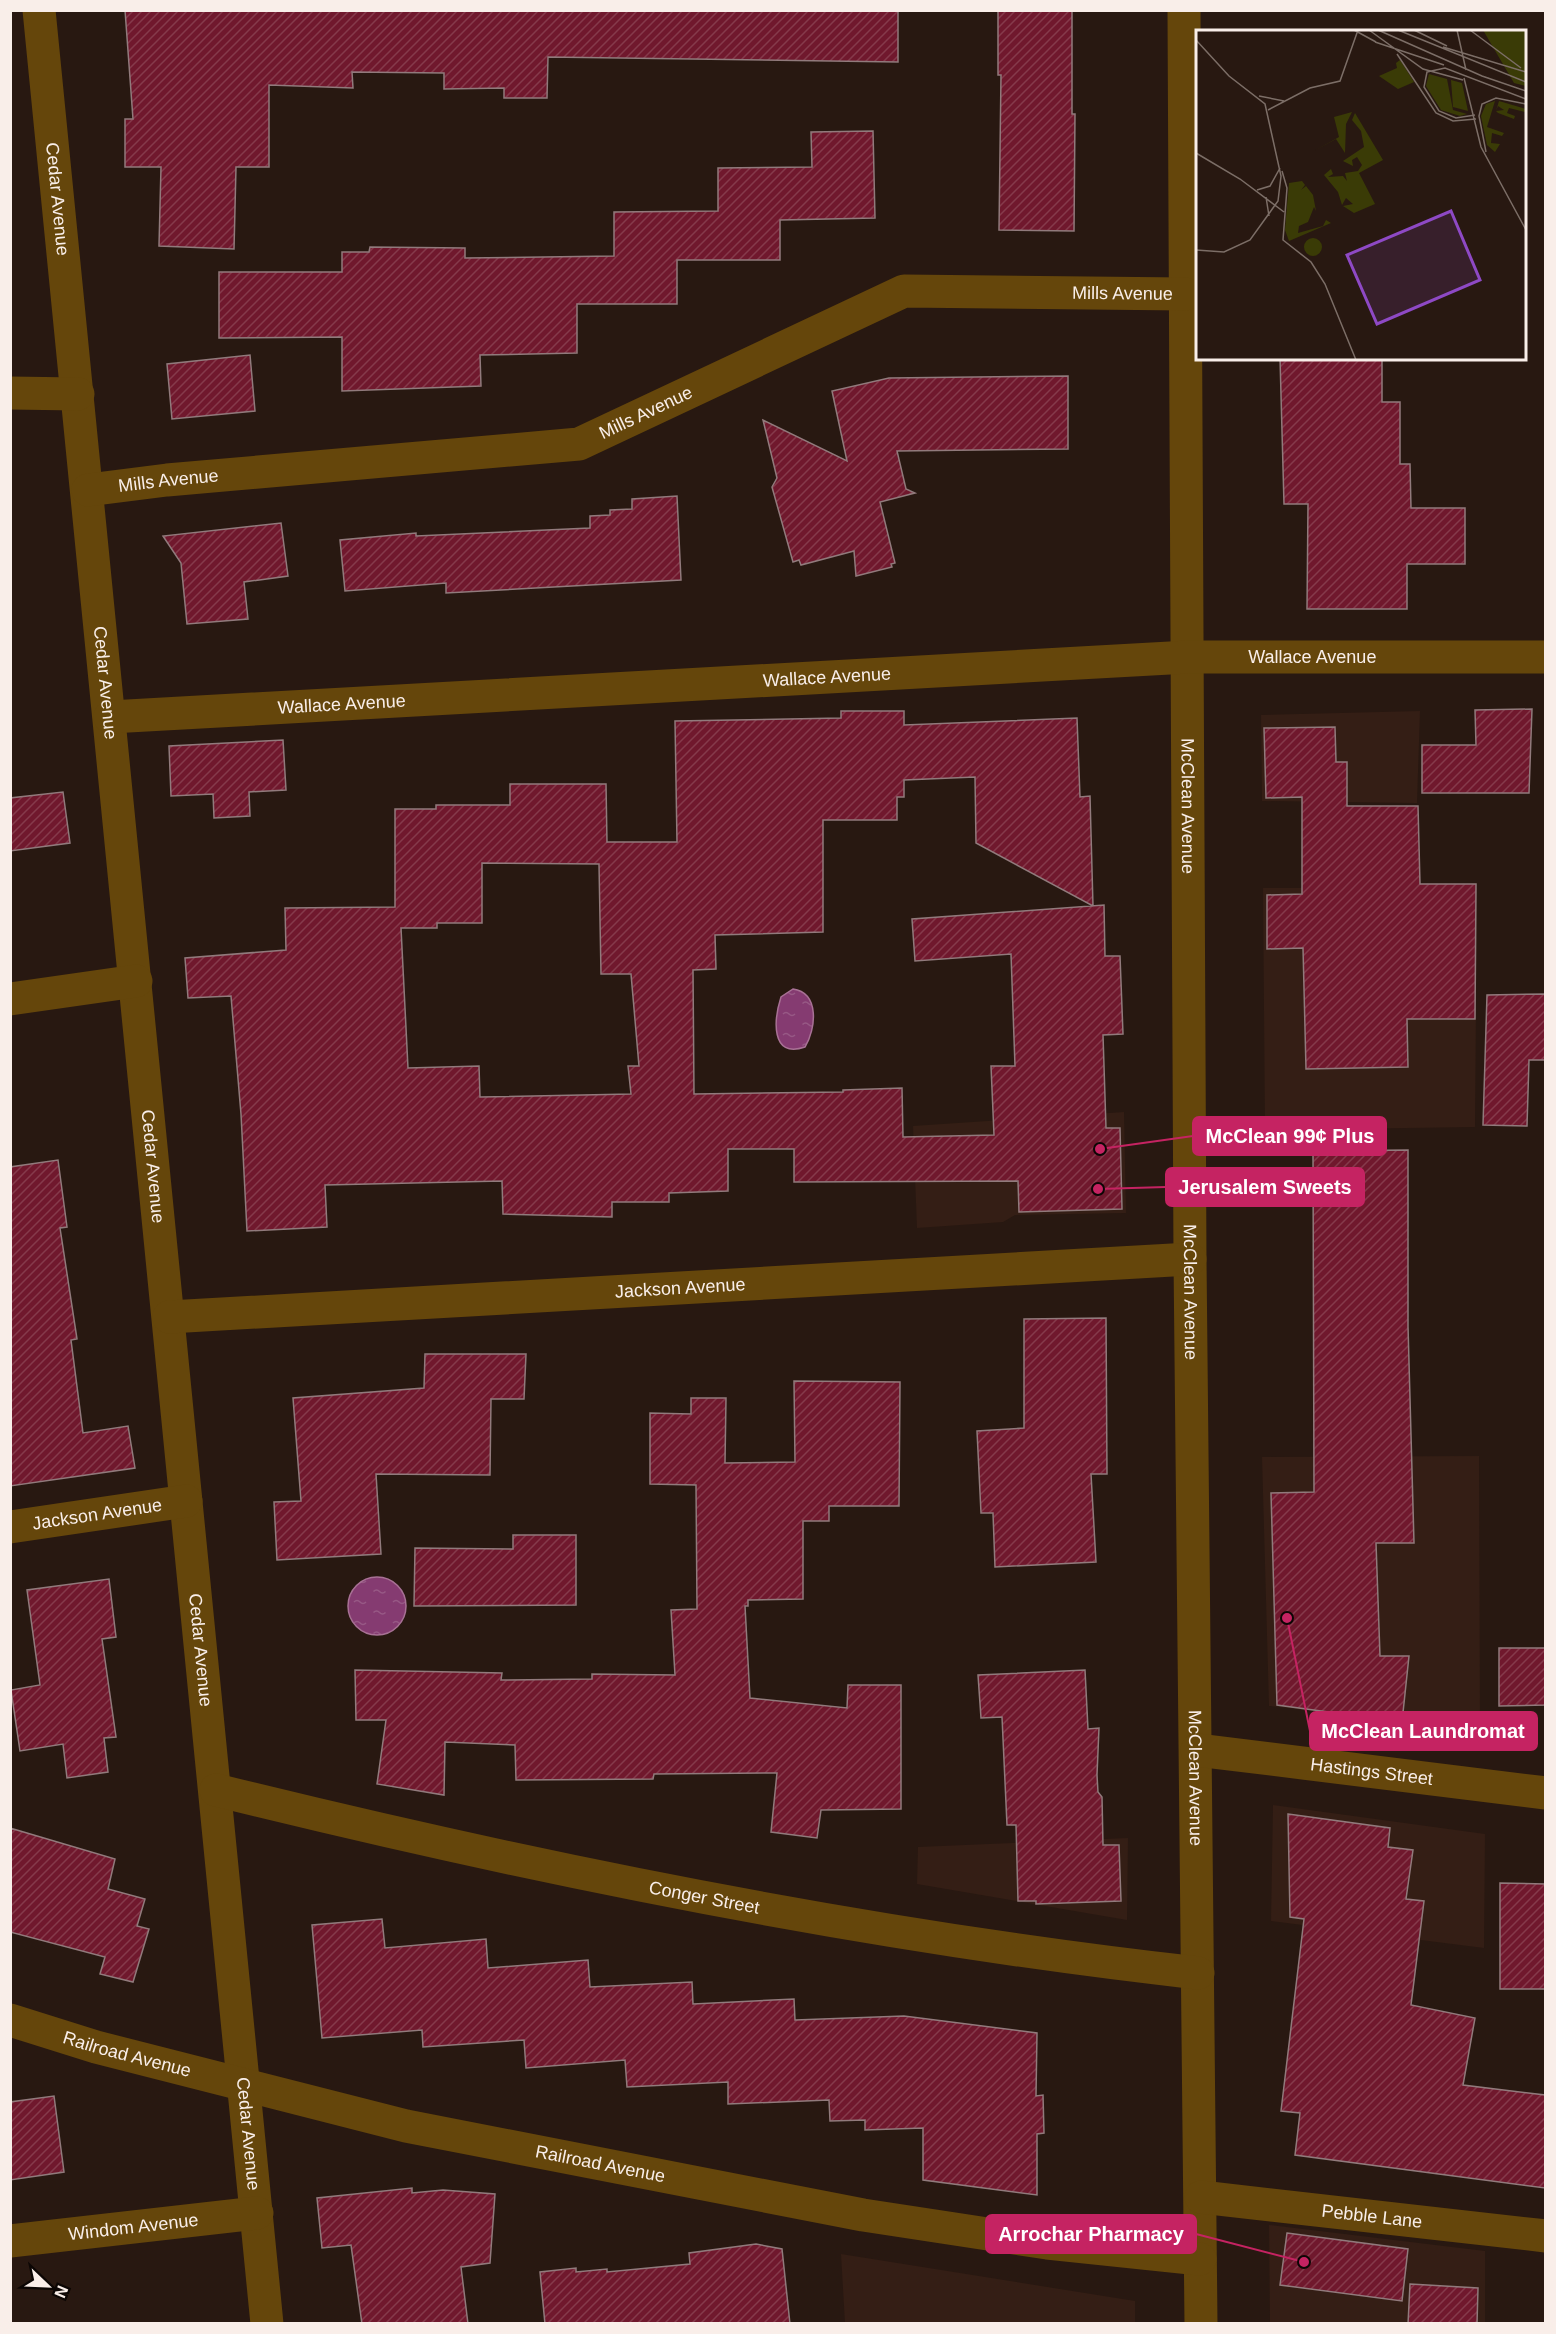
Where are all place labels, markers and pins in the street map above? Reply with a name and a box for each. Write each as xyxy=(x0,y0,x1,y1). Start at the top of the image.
callout: McClean 99¢ Plus xyxy=(1193,1117,1386,1155)
callout: Jerusalem Sweets xyxy=(1166,1168,1364,1206)
callout: McClean Laundromat xyxy=(1310,1712,1537,1750)
callout: Arrochar Pharmacy xyxy=(986,2215,1196,2253)

